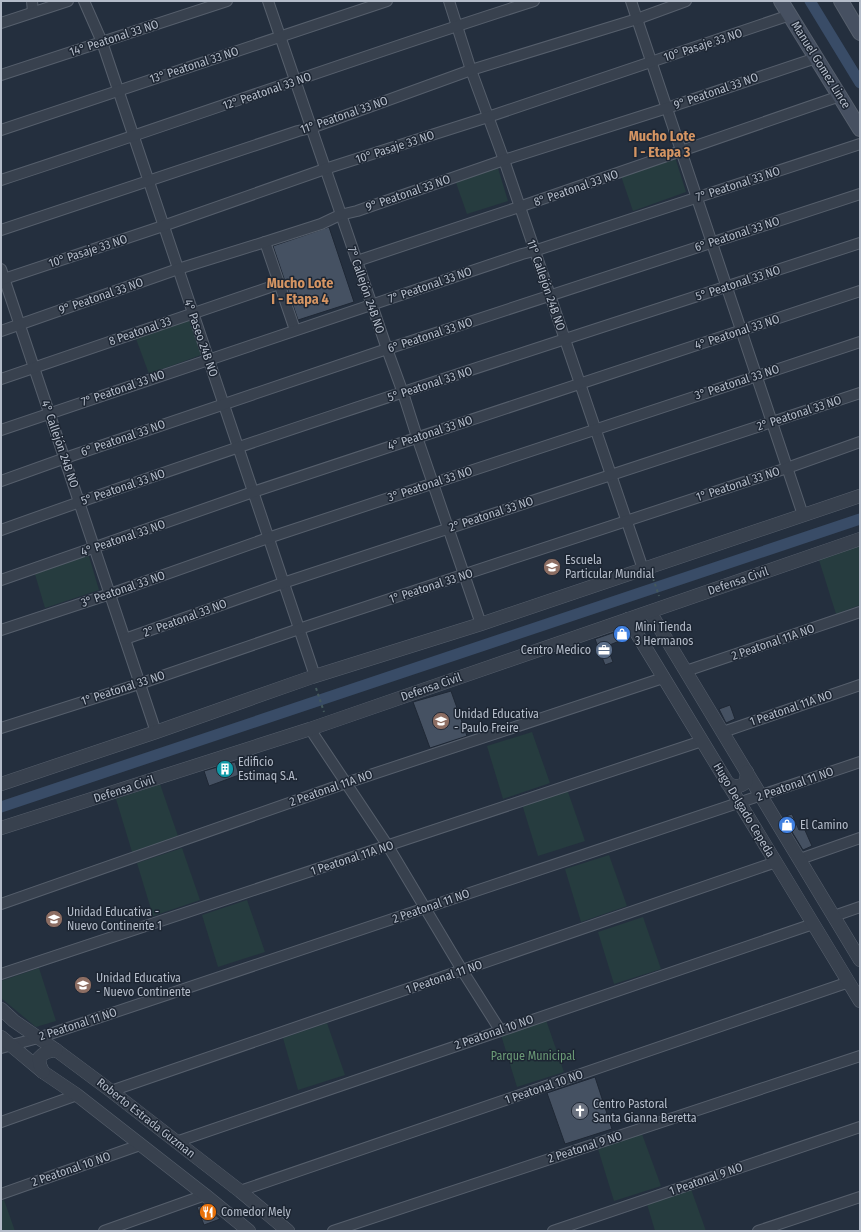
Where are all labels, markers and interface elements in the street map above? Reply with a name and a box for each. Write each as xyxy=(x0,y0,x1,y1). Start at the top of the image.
street label: 14° Peatonal 33 NO xyxy=(68,17,160,59)
street label: Manuel Gomez Lince xyxy=(789,19,854,111)
street label: 10° Pasaje 33 NO xyxy=(662,26,744,64)
street label: 13° Peatonal 33 NO xyxy=(148,44,240,86)
street label: 12° Peatonal 33 NO xyxy=(221,69,313,113)
street label: 9° Peatonal 33 NO xyxy=(672,70,760,112)
street label: 11° Peatonal 33 NO xyxy=(298,93,390,137)
street label: 10° Pasaje 33 NO xyxy=(354,128,436,166)
district label: Mucho Lote I - Etapa 3 xyxy=(629,128,695,161)
street label: 7° Peatonal 33 NO xyxy=(694,164,782,204)
street label: 8° Peatonal 33 NO xyxy=(532,167,620,209)
street label: 9° Peatonal 33 NO xyxy=(364,172,452,214)
street label: 6° Peatonal 33 NO xyxy=(693,214,781,254)
street label: 10° Pasaje 33 NO xyxy=(47,232,129,270)
street label: 11° Callejón 24B NO xyxy=(524,238,568,332)
street label: 7° Callejón 24B NO xyxy=(345,245,387,335)
street label: 5° Peatonal 33 NO xyxy=(694,263,782,303)
street label: 7° Peatonal 33 NO xyxy=(386,264,474,306)
street label: 9° Peatonal 33 NO xyxy=(57,275,145,317)
district label: Mucho Lote I - Etapa 4 xyxy=(267,275,333,308)
street label: 4° Paseo 24B NO xyxy=(181,297,221,379)
street label: 4° Peatonal 33 NO xyxy=(693,312,781,352)
street label: 8 Peatonal 33 xyxy=(107,314,173,348)
street label: 6° Peatonal 33 NO xyxy=(386,315,474,355)
street label: 3° Peatonal 33 NO xyxy=(693,362,781,402)
street label: 5° Peatonal 33 NO xyxy=(386,364,474,404)
street label: 7° Peatonal 33 NO xyxy=(79,367,167,409)
street label: 2° Peatonal 33 NO xyxy=(755,393,843,433)
street label: 4° Callejón 24B NO xyxy=(38,398,82,490)
street label: 4° Peatonal 33 NO xyxy=(386,413,474,453)
street label: 6° Peatonal 33 NO xyxy=(79,417,167,459)
street label: 3° Peatonal 33 NO xyxy=(386,464,474,504)
street label: 1° Peatonal 33 NO xyxy=(694,464,782,504)
street label: 5° Peatonal 33 NO xyxy=(79,466,167,508)
street label: 2° Peatonal 33 NO xyxy=(447,494,535,534)
street label: 4° Peatonal 33 NO xyxy=(79,517,167,559)
place label: Escuela Particular Mundial xyxy=(565,553,655,581)
school or university icon: Escuela Particular Mundial xyxy=(542,557,562,577)
street label: Defensa Civil xyxy=(706,564,770,598)
street label: 1° Peatonal 33 NO xyxy=(387,566,475,606)
street label: 3° Peatonal 33 NO xyxy=(79,568,167,610)
street label: 2° Peatonal 33 NO xyxy=(141,596,229,640)
place label: Mini Tienda 3 Hermanos xyxy=(635,620,694,648)
street label: 2 Peatonal 11A NO xyxy=(730,621,816,663)
shop icon: Mini Tienda 3 Hermanos xyxy=(612,624,632,644)
office icon: Centro Medico xyxy=(594,640,614,660)
place label: Centro Medico xyxy=(521,643,591,657)
street label: 1° Peatonal 33 NO xyxy=(79,668,167,708)
street label: Defensa Civil xyxy=(399,670,463,704)
street label: 1 Peatonal 11A NO xyxy=(748,687,834,729)
place label: Unidad Educativa - Paulo Freire xyxy=(454,707,539,735)
school or university icon: Unidad Educativa - Paulo Freire xyxy=(431,711,451,731)
place label: Edificio Estimaq S.A. xyxy=(238,755,298,783)
building icon: Edificio Estimaq S.A. xyxy=(215,759,235,779)
street label: Hugo Delgado Cepeda xyxy=(710,760,778,860)
street label: 2 Peatonal 11 NO xyxy=(755,764,835,804)
street label: 2 Peatonal 11A NO xyxy=(288,767,374,809)
street label: Defensa Civil xyxy=(92,773,156,805)
shop icon: El Camino xyxy=(777,815,797,835)
place label: El Camino xyxy=(800,818,848,832)
street label: 1 Peatonal 11A NO xyxy=(309,838,395,878)
street label: 2 Peatonal 11 NO xyxy=(391,886,471,926)
place label: Unidad Educativa - Nuevo Continente 1 xyxy=(67,905,162,933)
school or university icon: Unidad Educativa - Nuevo Continente 1 xyxy=(44,909,64,929)
street label: 1 Peatonal 11 NO xyxy=(404,957,484,997)
place label: Unidad Educativa - Nuevo Continente xyxy=(96,971,191,999)
school or university icon: Unidad Educativa - Nuevo Continente xyxy=(73,975,93,995)
street label: 2 Peatonal 11 NO xyxy=(37,1005,119,1043)
street label: 2 Peatonal 10 NO xyxy=(453,1012,535,1052)
park label: Parque Municipal xyxy=(491,1049,575,1063)
street label: 1 Peatonal 10 NO xyxy=(503,1067,585,1107)
street label: Roberto Estrada Guzman xyxy=(94,1075,198,1161)
place label: Centro Pastoral Santa Gianna Beretta xyxy=(593,1097,697,1125)
church icon: Centro Pastoral Santa Gianna Beretta xyxy=(570,1101,590,1121)
street label: 2 Peatonal 9 NO xyxy=(546,1128,624,1166)
street label: 2 Peatonal 10 NO xyxy=(30,1149,112,1189)
street label: 1 Peatonal 9 NO xyxy=(667,1160,745,1198)
restaurant icon: Comedor Mely xyxy=(198,1202,218,1222)
place label: Comedor Mely xyxy=(221,1205,292,1219)

